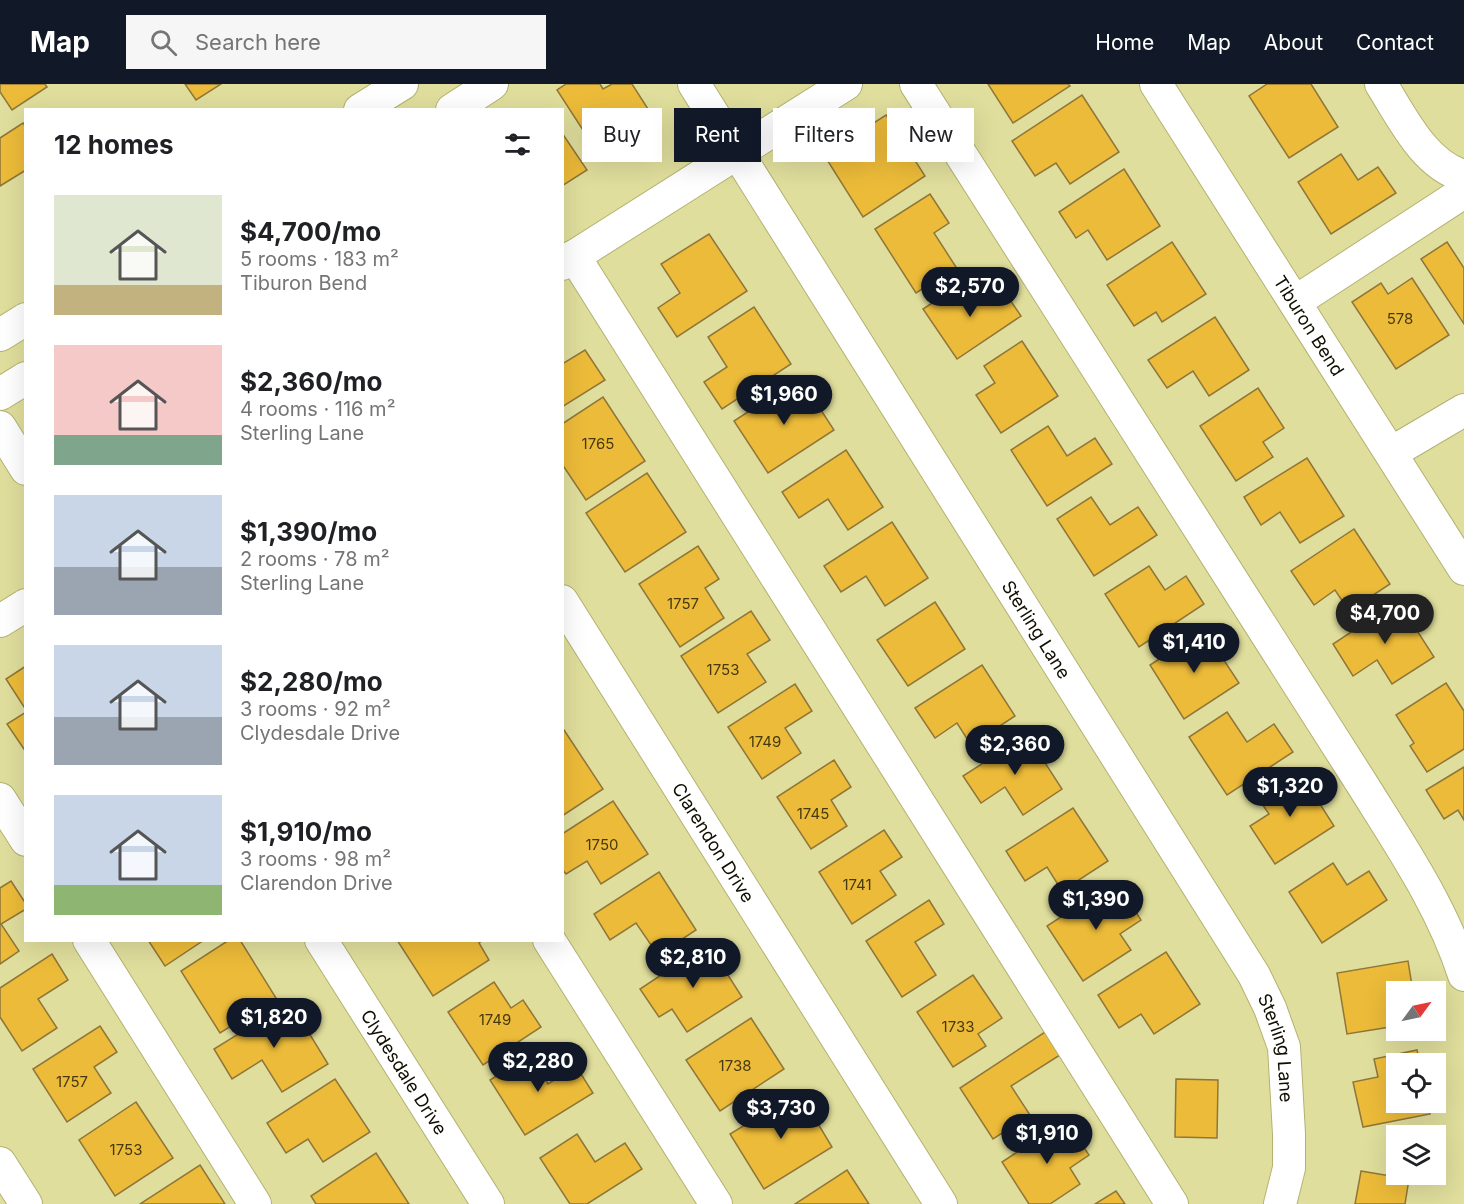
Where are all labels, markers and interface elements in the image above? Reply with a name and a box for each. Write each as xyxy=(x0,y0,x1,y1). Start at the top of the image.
search box xyxy=(126,15,546,69)
text: Map xyxy=(30,25,90,59)
icon: search xyxy=(147,26,180,59)
text: Search here xyxy=(195,29,321,55)
text: Home xyxy=(1095,30,1154,55)
text: Map xyxy=(1187,30,1231,55)
text: About xyxy=(1264,30,1323,55)
text: Contact xyxy=(1356,30,1434,55)
chip: Buy xyxy=(582,108,662,162)
chip: Rent xyxy=(674,108,761,162)
chip: Filters xyxy=(773,108,875,162)
chip: New xyxy=(887,108,974,162)
icon: filters xyxy=(501,128,534,161)
text: 12 homes xyxy=(54,129,174,160)
text: $4,700/mo xyxy=(240,216,381,247)
icon: home xyxy=(102,219,174,291)
text: 5 rooms · 183 m² xyxy=(240,247,399,271)
pin: $2,570 xyxy=(921,267,1019,318)
text: Tiburon Bend xyxy=(240,271,367,295)
street label: Tiburon Bend xyxy=(1270,271,1349,379)
text: $2,570 xyxy=(935,274,1005,298)
house number: 578 xyxy=(1387,309,1413,328)
text: $2,360/mo xyxy=(240,366,382,397)
icon: home xyxy=(102,369,174,441)
pin: $1,960 xyxy=(735,375,833,426)
text: $1,960 xyxy=(750,382,818,406)
text: 4 rooms · 116 m² xyxy=(240,397,395,421)
text: Sterling Lane xyxy=(240,421,364,445)
house number: 1765 xyxy=(582,434,614,453)
text: $1,390/mo xyxy=(240,516,377,547)
icon: home xyxy=(102,519,174,591)
text: 2 rooms · 78 m² xyxy=(240,547,389,571)
text: Sterling Lane xyxy=(240,571,364,595)
street label: Sterling Lane xyxy=(998,576,1075,682)
house number: 1757 xyxy=(667,594,699,613)
pin: $4,700 xyxy=(1336,594,1434,645)
text: $4,700 xyxy=(1350,601,1420,625)
pin: $1,410 xyxy=(1145,623,1243,674)
text: $1,410 xyxy=(1162,630,1226,654)
house number: 1753 xyxy=(707,660,739,679)
text: $2,280/mo xyxy=(240,666,383,697)
icon: home xyxy=(102,669,174,741)
text: 3 rooms · 92 m² xyxy=(240,697,391,721)
text: Clydesdale Drive xyxy=(240,721,400,745)
pin: $2,360 xyxy=(966,725,1064,776)
house number: 1749 xyxy=(749,732,781,751)
text: $2,360 xyxy=(979,732,1051,756)
pin: $1,320 xyxy=(1241,767,1339,818)
text: $1,320 xyxy=(1257,774,1323,798)
street label: Clarendon Drive xyxy=(668,779,759,906)
house number: 1745 xyxy=(797,804,829,823)
text: $1,910/mo xyxy=(240,816,372,847)
icon: home xyxy=(102,819,174,891)
house number: 1750 xyxy=(585,835,619,854)
text: 3 rooms · 98 m² xyxy=(240,847,391,871)
text: Clarendon Drive xyxy=(240,871,393,895)
house number: 1741 xyxy=(842,875,872,894)
pin: $1,390 xyxy=(1047,880,1145,931)
text: $1,390 xyxy=(1062,887,1130,911)
pin: $2,810 xyxy=(644,938,742,989)
text: $2,810 xyxy=(660,945,726,969)
north arrow xyxy=(1386,981,1446,1041)
map controls xyxy=(1386,981,1446,1185)
street label: Sterling Lane xyxy=(1254,990,1298,1103)
pin: $1,820 xyxy=(225,998,323,1049)
text: $1,820 xyxy=(241,1005,307,1029)
street label: Clydesdale Drive xyxy=(357,1005,452,1138)
house number: 1749 xyxy=(479,1010,511,1029)
house number: 1733 xyxy=(942,1017,974,1036)
pin: $2,280 xyxy=(489,1042,587,1093)
text: $2,280 xyxy=(502,1049,574,1073)
button: locate xyxy=(1386,1053,1446,1113)
house number: 1738 xyxy=(719,1056,751,1075)
house number: 1757 xyxy=(56,1072,88,1091)
pin: $3,730 xyxy=(732,1089,830,1140)
text: $3,730 xyxy=(746,1096,816,1120)
pin: $1,910 xyxy=(998,1114,1096,1165)
text: $1,910 xyxy=(1015,1121,1079,1145)
button: layers xyxy=(1386,1125,1446,1185)
house number: 1753 xyxy=(110,1140,142,1159)

